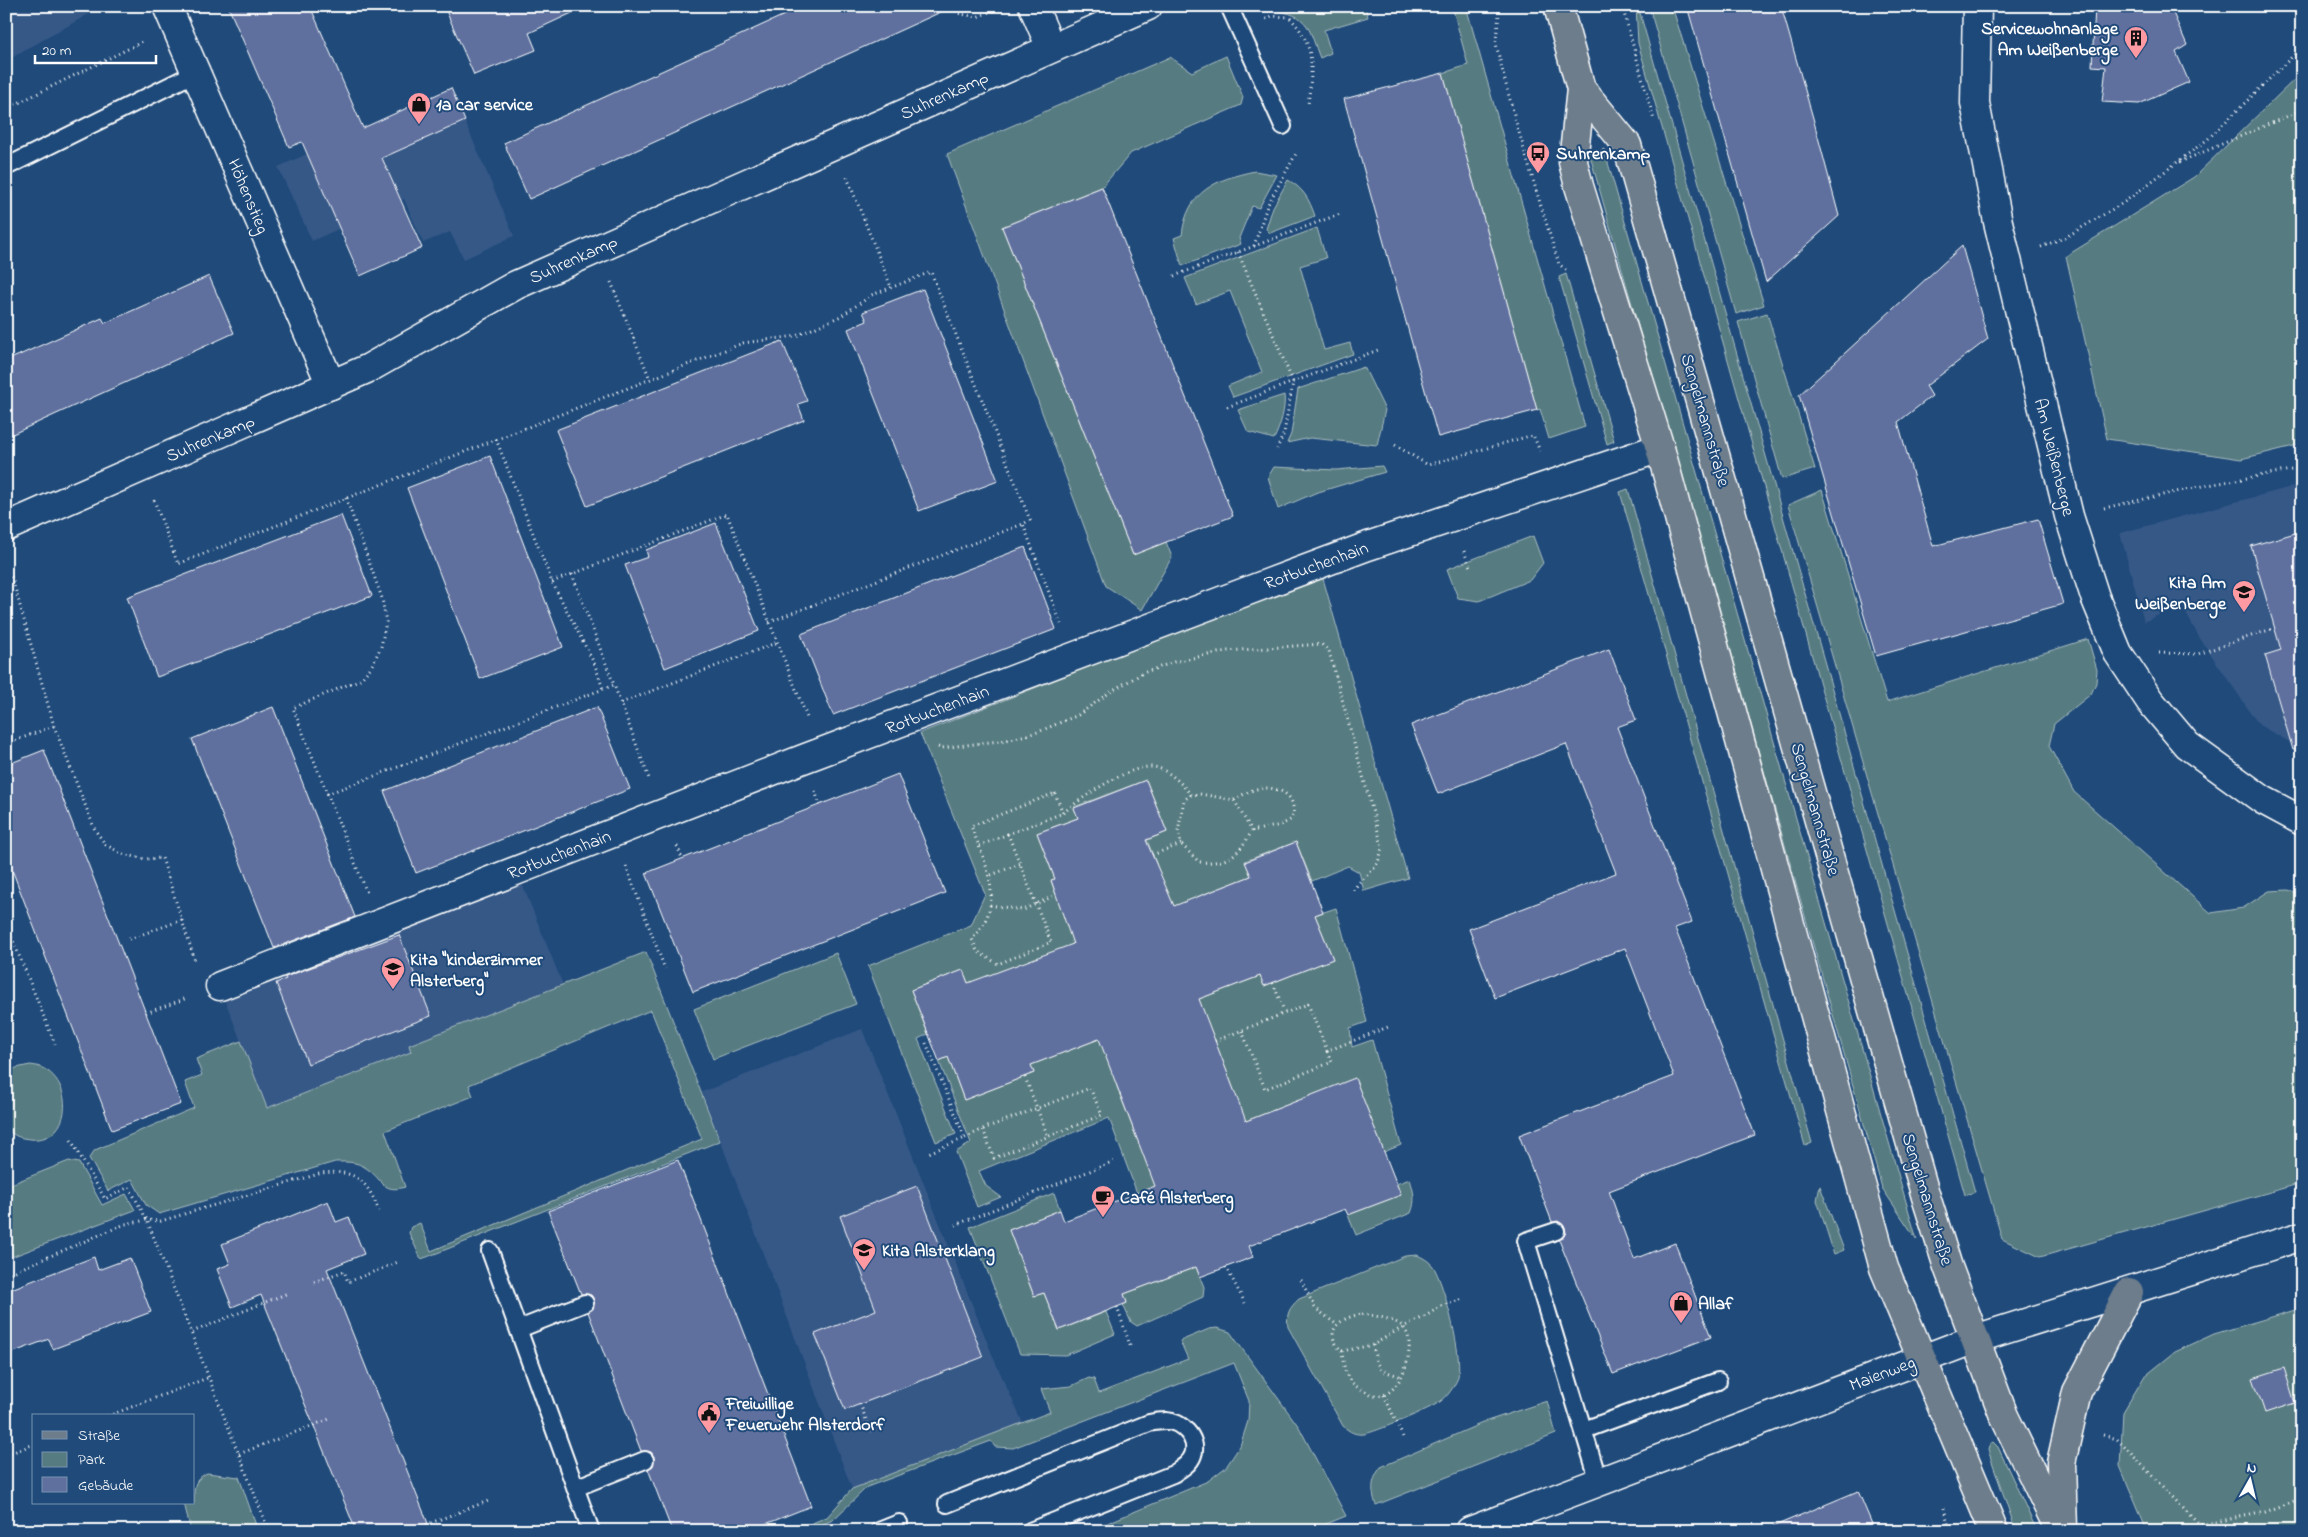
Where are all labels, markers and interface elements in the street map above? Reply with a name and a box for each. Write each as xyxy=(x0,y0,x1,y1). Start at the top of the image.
place label: Servicewohnanlage Am Weißenberge xyxy=(1981,17,2119,65)
building icon: Servicewohnanlage Am Weißenberge xyxy=(2123,25,2149,59)
scale bar xyxy=(35,32,156,64)
text: 20 m xyxy=(42,40,72,62)
street label: Suhrenkamp xyxy=(896,66,993,128)
shop icon: 1a car service xyxy=(406,91,432,125)
place label: 1a car service xyxy=(436,93,534,119)
bus stop icon: Suhrenkamp xyxy=(1525,140,1551,174)
place label: Suhrenkamp xyxy=(1556,142,1650,168)
street label: Höhenstieg xyxy=(219,155,275,239)
street label: Suhrenkamp xyxy=(525,230,622,292)
street label: Sengelmannstraße xyxy=(1672,351,1736,491)
street label: Am Weißenberge xyxy=(2025,396,2080,520)
street label: Suhrenkamp xyxy=(162,409,259,470)
street label: Rotbuchenhain xyxy=(1261,536,1372,598)
place label: Kita Am Weißenberge xyxy=(2135,571,2227,619)
school or university icon: Kita Am Weißenberge xyxy=(2231,579,2257,613)
street label: Rotbuchenhain xyxy=(882,679,993,743)
street label: Sengelmannstraße xyxy=(1782,740,1846,880)
street label: Rotbuchenhain xyxy=(504,824,615,888)
place label: Kita "kinderzimmer Alsterberg" xyxy=(410,948,543,996)
school or university icon: Kita "kinderzimmer Alsterberg" xyxy=(380,956,406,990)
street label: Sengelmannstraße xyxy=(1893,1130,1959,1270)
cafe icon: Café Alsterberg xyxy=(1090,1184,1116,1218)
place label: Café Alsterberg xyxy=(1120,1186,1234,1213)
school or university icon: Kita Alsterklang xyxy=(851,1237,877,1271)
place label: Kita Alsterklang xyxy=(882,1239,995,1266)
shop icon: Allaf xyxy=(1668,1290,1694,1324)
place label: Allaf xyxy=(1698,1292,1734,1318)
street label: Maienweg xyxy=(1846,1350,1920,1400)
place label: Freiwillige Feuerwehr Alsterdorf xyxy=(725,1392,885,1439)
public building icon: Freiwillige Feuerwehr Alsterdorf xyxy=(696,1400,722,1434)
legend xyxy=(32,1414,195,1504)
text: Straße xyxy=(78,1425,120,1447)
text: Park xyxy=(78,1449,106,1471)
north arrow xyxy=(2226,1454,2276,1504)
text: N xyxy=(2245,1458,2258,1480)
text: Gebäude xyxy=(78,1475,134,1497)

